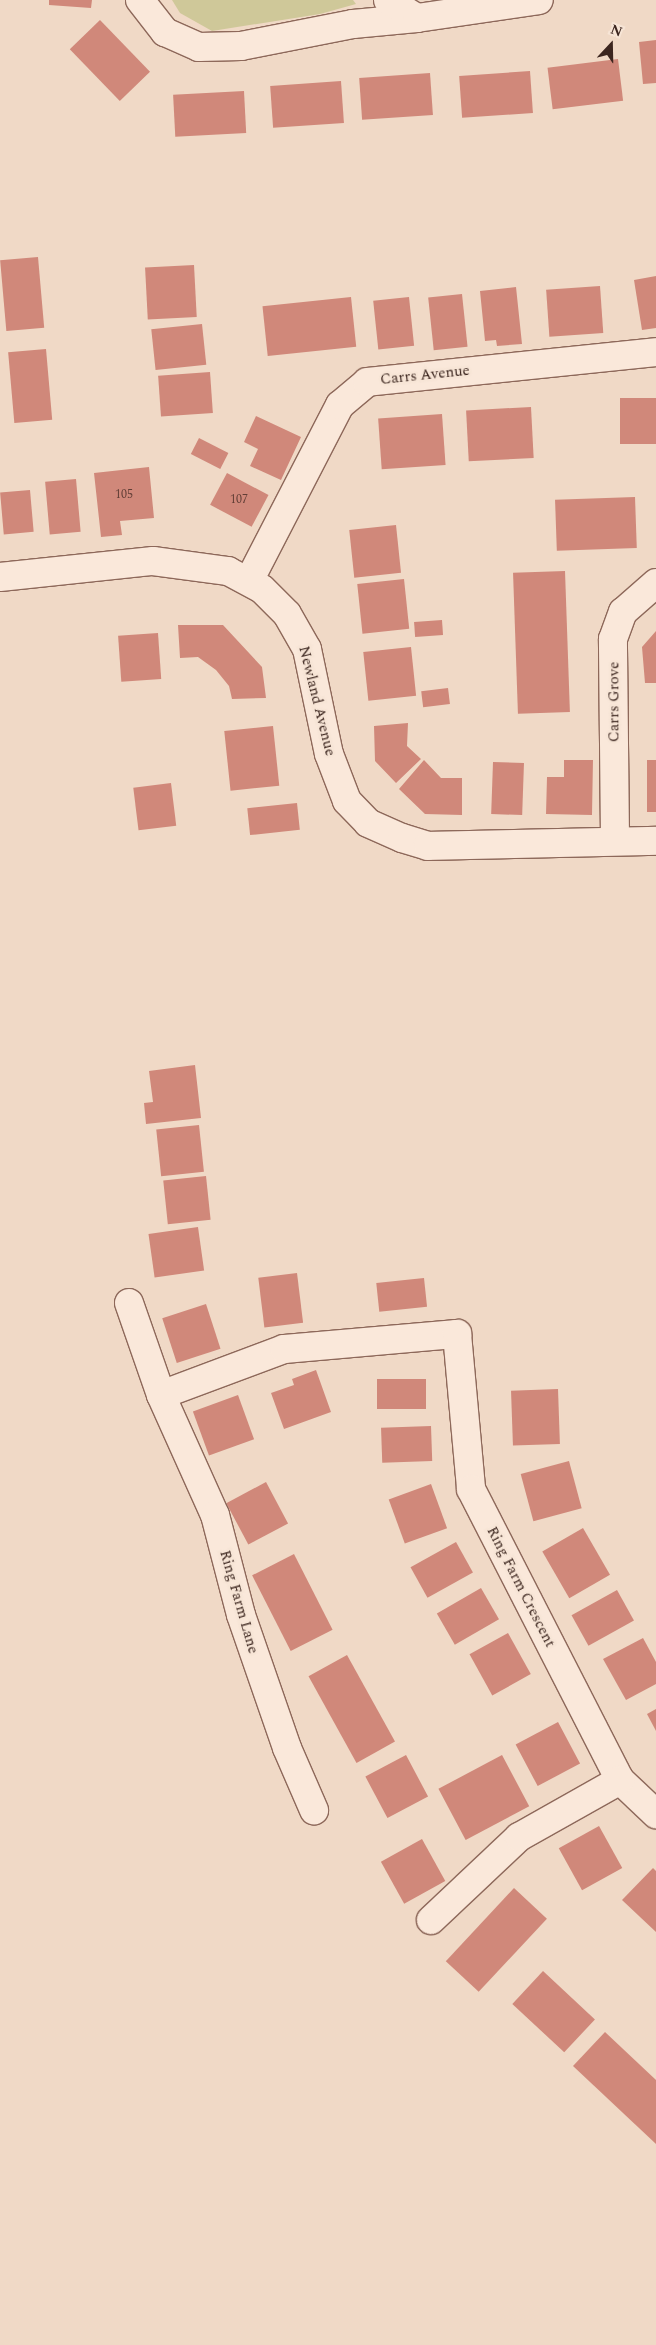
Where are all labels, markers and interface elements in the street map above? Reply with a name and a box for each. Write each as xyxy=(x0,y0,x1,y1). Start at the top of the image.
text: N xyxy=(607,19,626,42)
north arrow xyxy=(586,20,636,70)
street label: Carrs Avenue xyxy=(379,361,471,389)
house number: 105 xyxy=(115,488,133,502)
house number: 107 xyxy=(230,493,248,507)
street label: Newland Avenue xyxy=(295,644,339,758)
street label: Carrs Grove xyxy=(605,662,623,742)
street label: Ring Farm Crescent xyxy=(483,1524,559,1650)
street label: Ring Farm Lane xyxy=(216,1548,262,1656)

